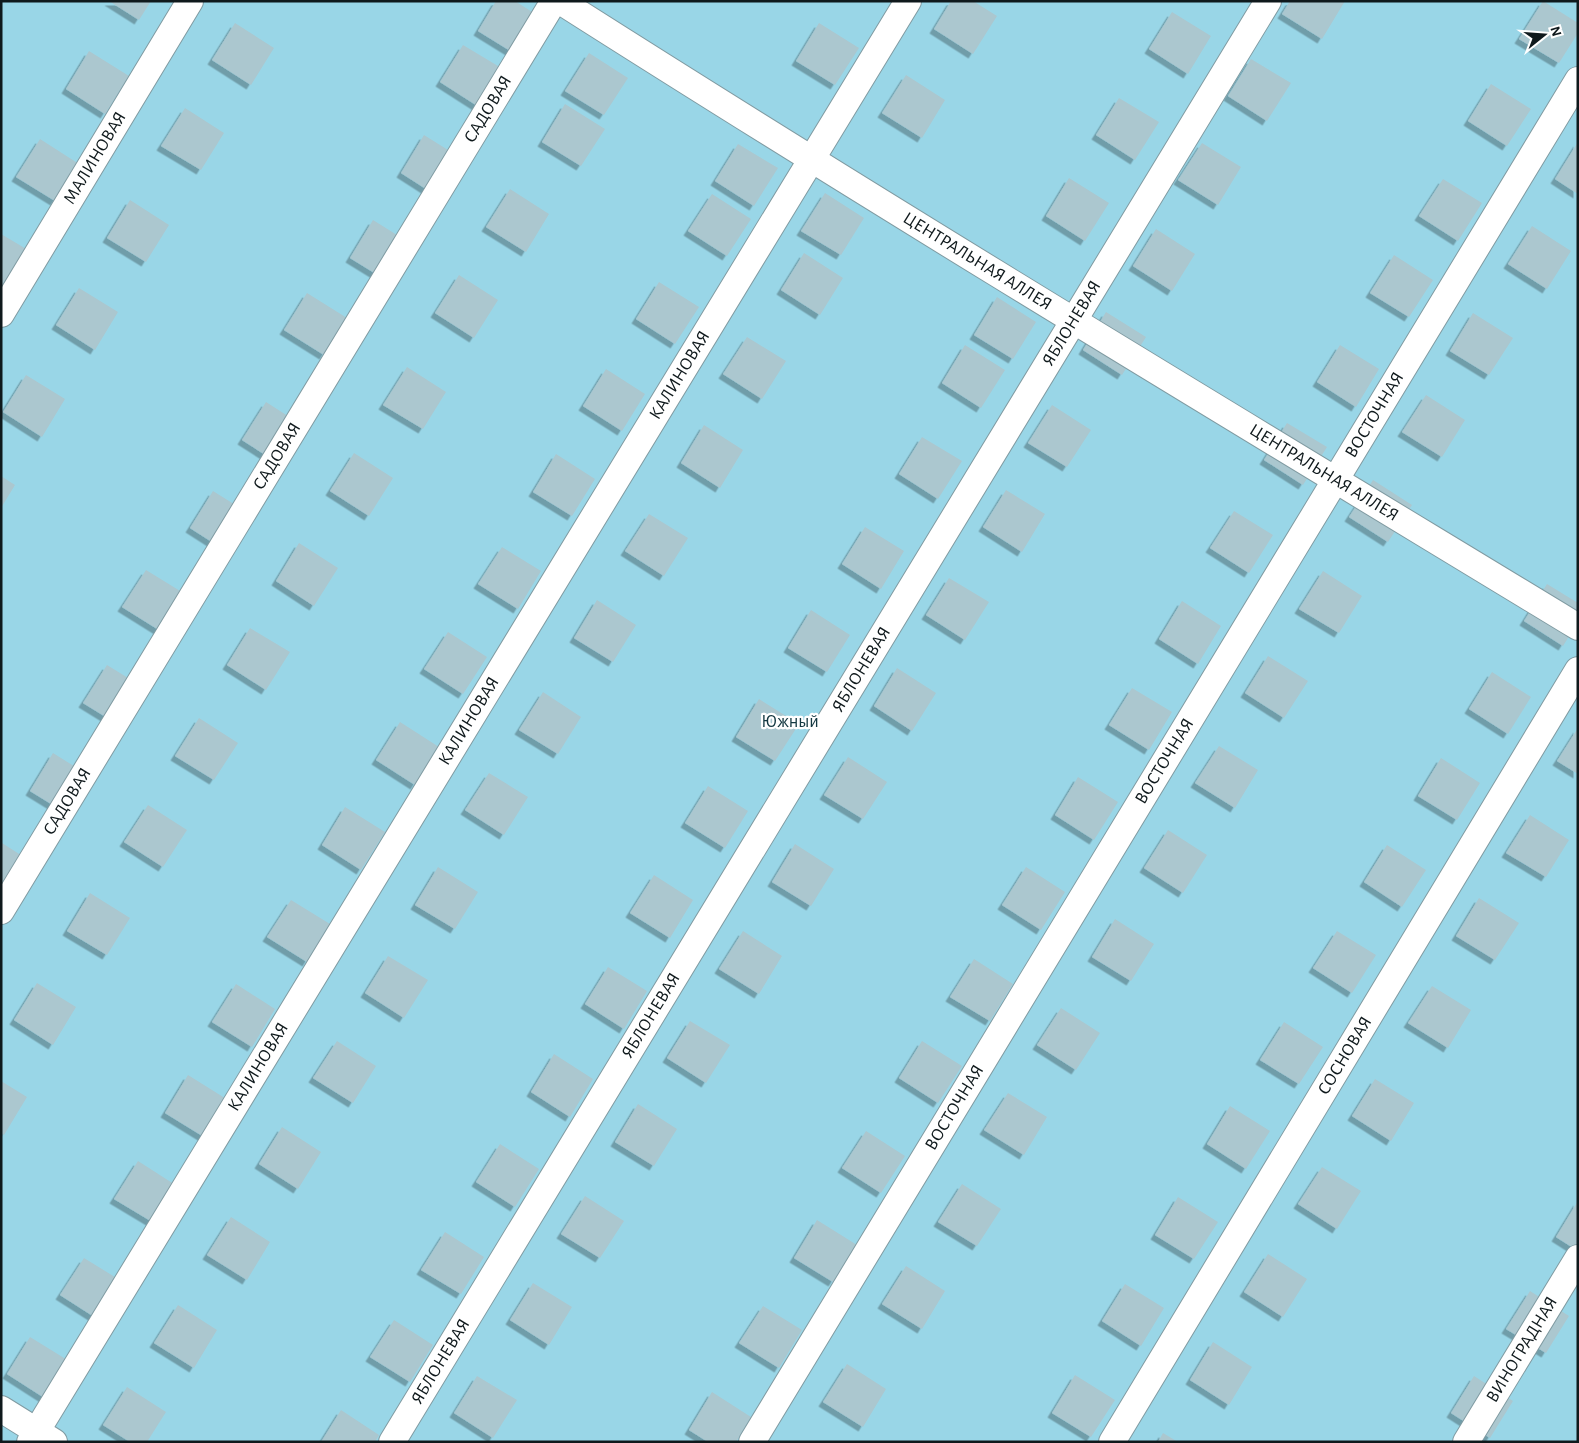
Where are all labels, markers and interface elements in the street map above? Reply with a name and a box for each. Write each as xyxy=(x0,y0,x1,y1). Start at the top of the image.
north arrow xyxy=(1519,10,1569,60)
text: N xyxy=(1547,25,1564,38)
street label: САДОВАЯ xyxy=(461,73,515,146)
street label: МАЛИНОВАЯ xyxy=(60,109,130,207)
street label: ЦЕНТРАЛЬНАЯ АЛЛЕЯ xyxy=(900,209,1055,314)
street label: ЯБЛОНЕВАЯ xyxy=(1039,278,1105,369)
street label: КАЛИНОВАЯ xyxy=(646,328,714,423)
street label: ВОСТОЧНАЯ xyxy=(1342,369,1407,461)
street label: САДОВАЯ xyxy=(250,420,304,493)
street label: ЦЕНТРАЛЬНАЯ АЛЛЕЯ xyxy=(1246,421,1402,525)
street label: ЯБЛОНЕВАЯ xyxy=(829,624,894,715)
street label: КАЛИНОВАЯ xyxy=(435,674,503,769)
park label: Южный xyxy=(761,713,819,731)
street label: ВОСТОЧНАЯ xyxy=(1132,716,1197,807)
street label: САДОВАЯ xyxy=(40,765,95,838)
street label: ЯБЛОНЕВАЯ xyxy=(619,970,684,1061)
street label: СОСНОВАЯ xyxy=(1315,1014,1375,1098)
street label: КАЛИНОВАЯ xyxy=(225,1020,292,1114)
street label: ВОСТОЧНАЯ xyxy=(922,1062,987,1154)
street label: ВИНОГРАДНАЯ xyxy=(1483,1294,1561,1406)
street label: ЯБЛОНЕВАЯ xyxy=(408,1316,473,1407)

